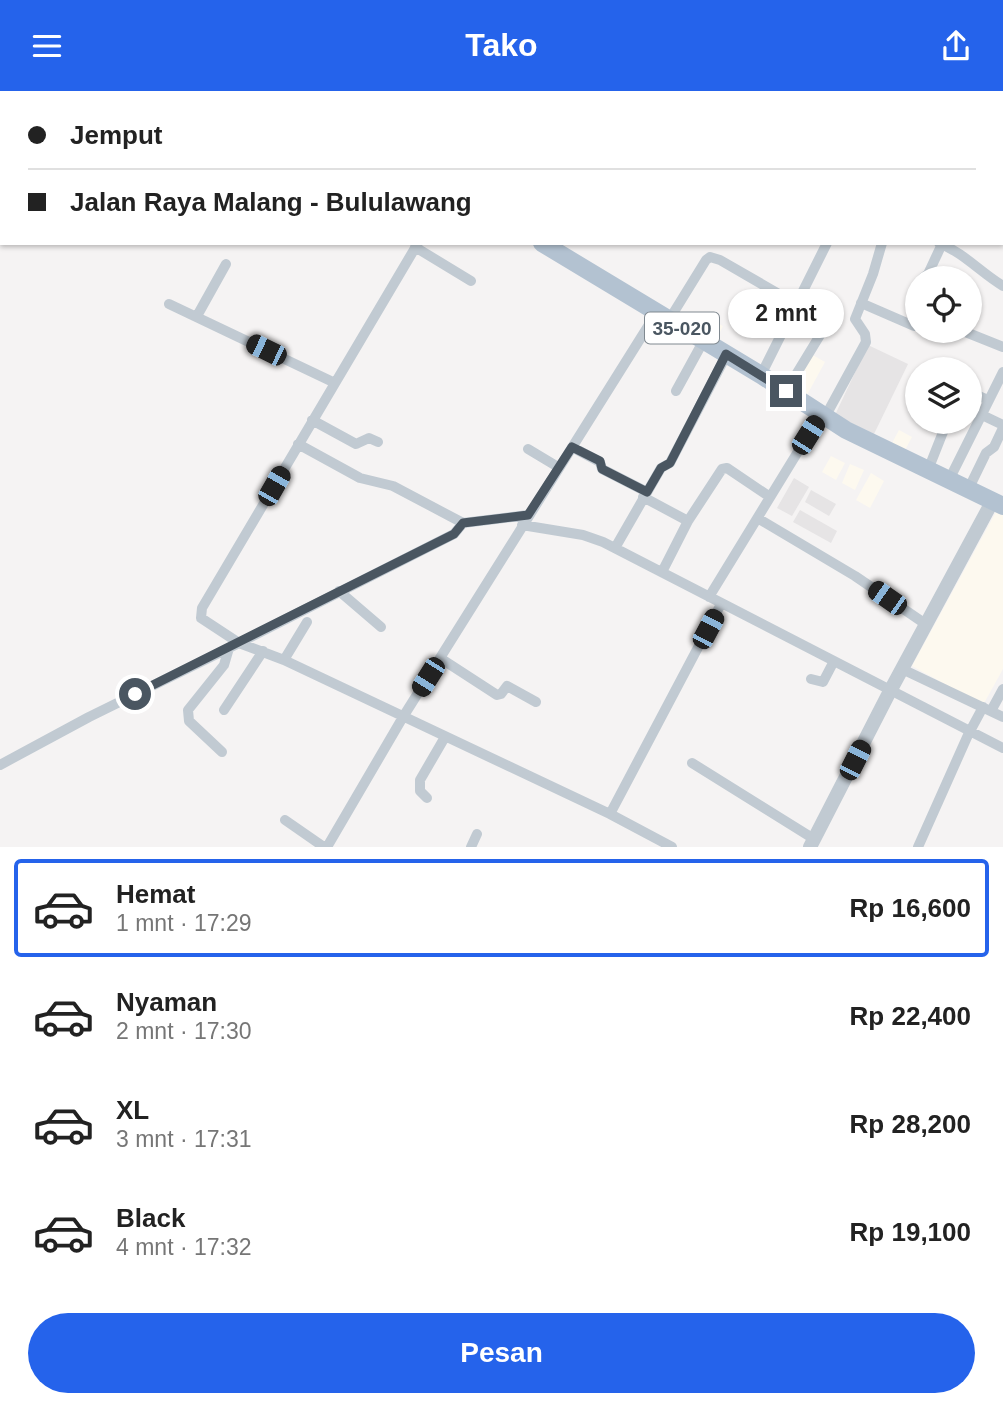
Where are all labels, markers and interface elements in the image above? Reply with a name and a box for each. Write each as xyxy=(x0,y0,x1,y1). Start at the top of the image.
icon: menu xyxy=(28,27,66,65)
text: Tako xyxy=(465,27,538,63)
icon: share xyxy=(937,27,975,65)
text: Jemput xyxy=(70,120,162,150)
text: Jalan Raya Malang - Bululawang xyxy=(70,187,472,217)
map controls xyxy=(905,266,982,434)
button: locate xyxy=(905,266,982,343)
callout: 2 mnt xyxy=(728,289,844,338)
text: 2 mnt xyxy=(755,300,817,326)
road number: 35-020 xyxy=(645,312,719,343)
car xyxy=(243,331,290,369)
button: layers xyxy=(905,357,982,434)
route end xyxy=(770,375,802,407)
car xyxy=(788,412,829,458)
car xyxy=(255,463,294,509)
car xyxy=(864,577,911,619)
car xyxy=(689,606,728,652)
car xyxy=(408,654,449,700)
route start xyxy=(119,678,151,710)
car xyxy=(837,737,874,783)
icon: car xyxy=(32,877,95,940)
text: Hemat xyxy=(116,879,195,909)
text: Rp 16,600 xyxy=(850,893,971,923)
text: 1 mnt · 17:29 xyxy=(116,910,252,936)
icon: car xyxy=(32,985,95,1048)
text: Nyaman xyxy=(116,987,217,1017)
text: Rp 22,400 xyxy=(850,1001,971,1031)
text: 2 mnt · 17:30 xyxy=(116,1018,252,1044)
icon: car xyxy=(32,1093,95,1156)
text: XL xyxy=(116,1095,149,1125)
text: Rp 28,200 xyxy=(850,1109,971,1139)
text: 3 mnt · 17:31 xyxy=(116,1126,252,1152)
icon: car xyxy=(32,1201,95,1264)
text: Black xyxy=(116,1203,185,1233)
text: Rp 19,100 xyxy=(850,1217,971,1247)
text: 4 mnt · 17:32 xyxy=(116,1234,252,1260)
button: Pesan xyxy=(28,1313,975,1393)

